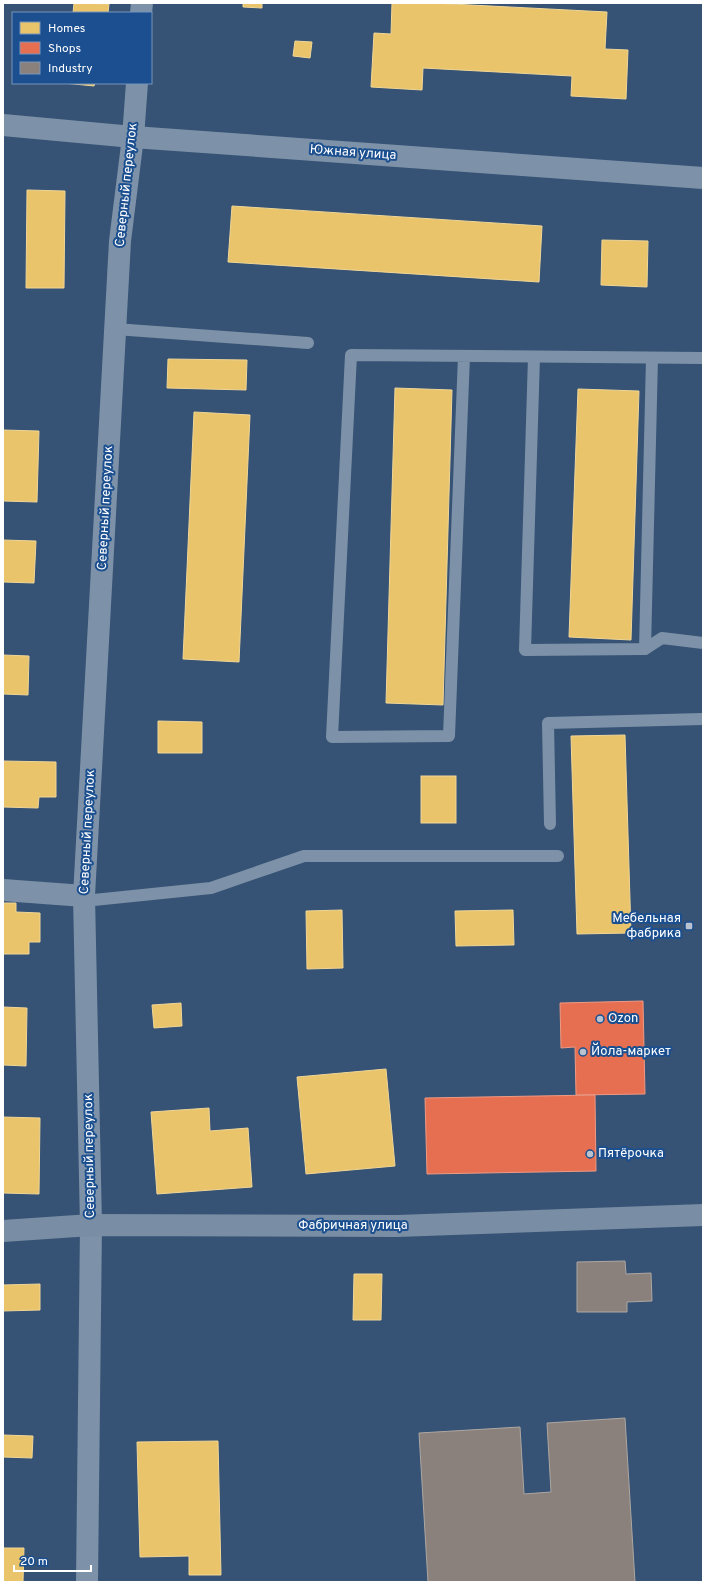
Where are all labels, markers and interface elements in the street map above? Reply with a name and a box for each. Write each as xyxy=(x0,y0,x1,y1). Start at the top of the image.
legend xyxy=(12,12,152,84)
text: Homes xyxy=(48,21,85,37)
text: Shops xyxy=(48,41,81,57)
text: Industry xyxy=(48,61,93,77)
street label: Северный переулок xyxy=(113,122,141,248)
street label: Южная улица xyxy=(309,142,397,164)
street label: Северный переулок xyxy=(95,445,117,571)
street label: Северный переулок xyxy=(77,769,99,895)
place label: Мебельная фабрика xyxy=(612,911,681,942)
marker: Мебельная фабрика xyxy=(684,921,694,931)
place label: Ozon xyxy=(608,1011,638,1027)
marker: Ozon xyxy=(595,1014,605,1024)
place label: Йола-маркет xyxy=(591,1042,671,1060)
marker: Йола-маркет xyxy=(578,1047,588,1057)
street label: Северный переулок xyxy=(81,1094,99,1218)
place label: Пятёрочка xyxy=(598,1146,664,1162)
marker: Пятёрочка xyxy=(585,1149,595,1159)
street label: Фабричная улица xyxy=(298,1218,408,1234)
scale bar xyxy=(14,1547,91,1573)
text: 20 m xyxy=(20,1554,48,1570)

